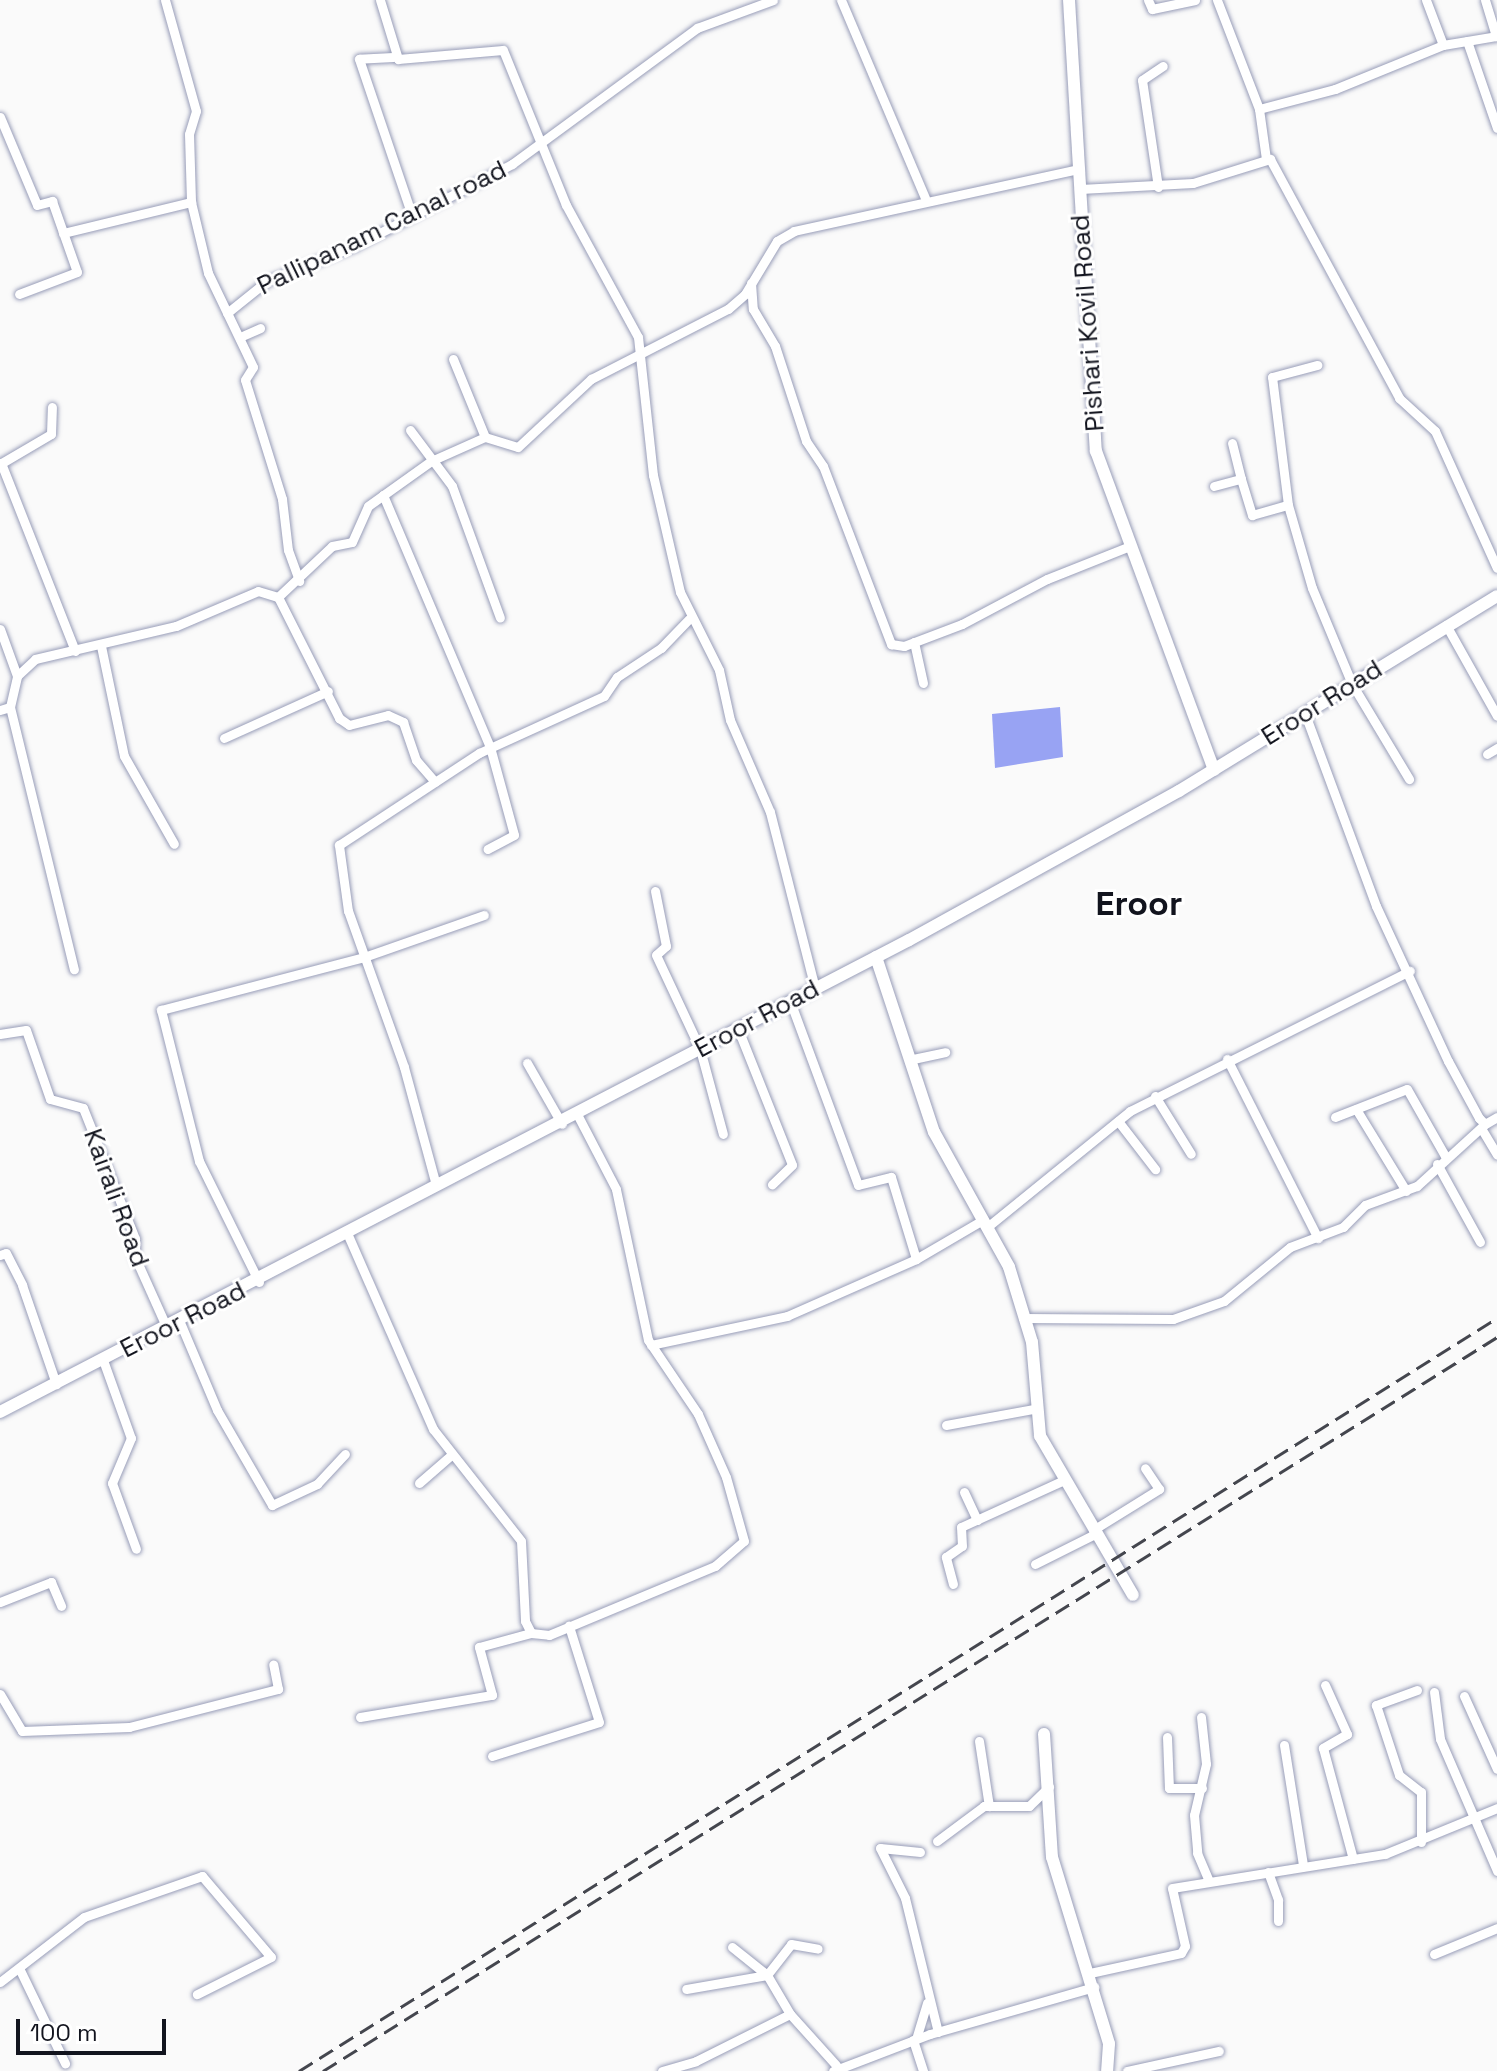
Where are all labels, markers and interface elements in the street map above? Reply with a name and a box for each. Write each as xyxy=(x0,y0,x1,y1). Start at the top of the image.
street label: Pallipanam Canal road xyxy=(252,154,512,302)
street label: Pishari Kovil Road xyxy=(1065,213,1111,433)
street label: Eroor Road xyxy=(1256,654,1388,752)
district label: Eroor xyxy=(1096,884,1182,924)
street label: Eroor Road xyxy=(689,973,825,1065)
street label: Kairali Road xyxy=(77,1125,155,1271)
street label: Eroor Road xyxy=(115,1275,251,1365)
scale bar xyxy=(20,2003,170,2053)
text: 100 m xyxy=(30,2017,98,2048)

